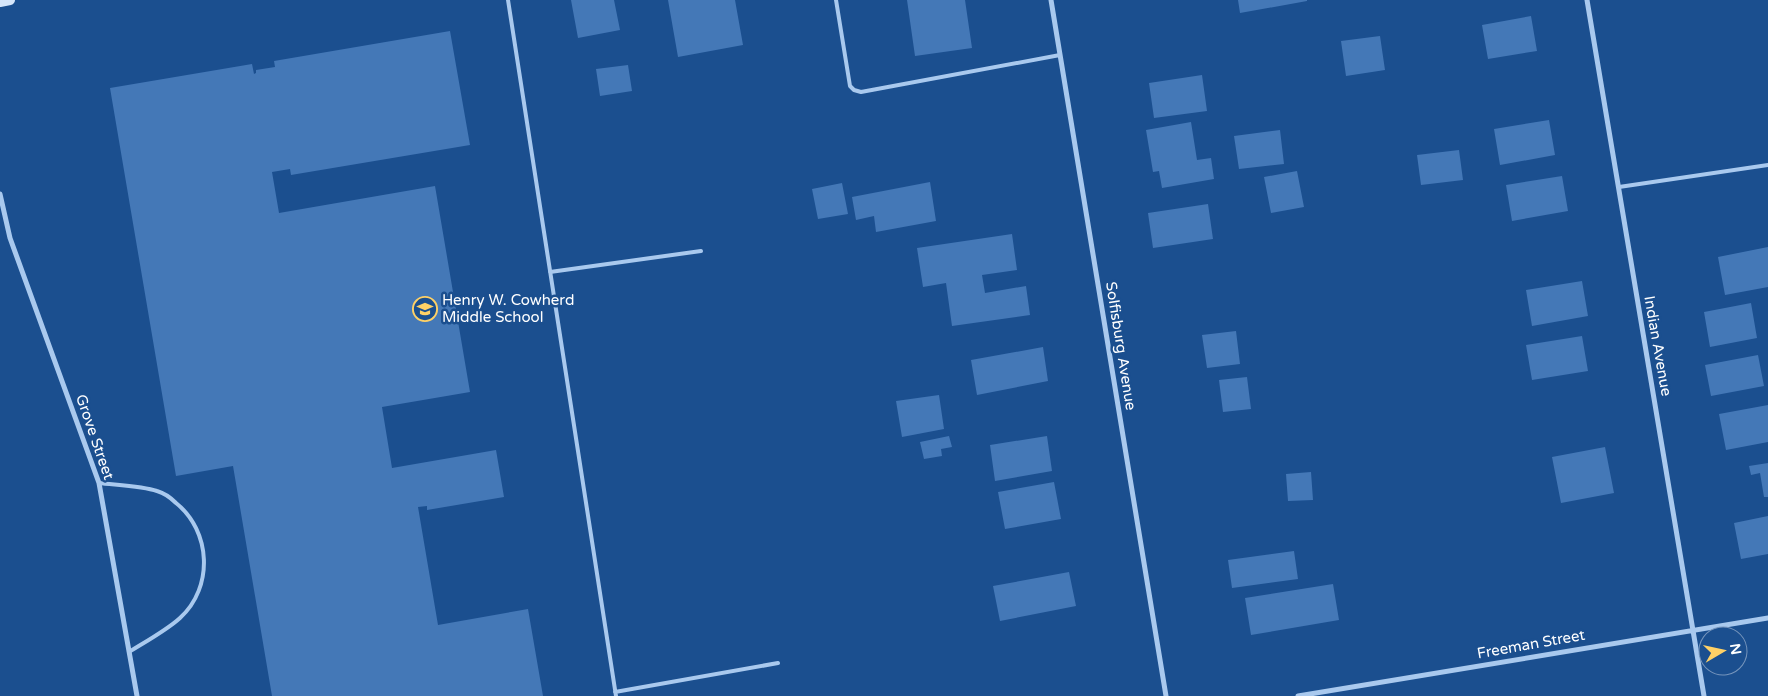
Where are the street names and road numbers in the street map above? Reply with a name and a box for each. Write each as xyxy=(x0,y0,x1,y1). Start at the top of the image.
street label: Solfisburg Avenue xyxy=(1102,280,1140,412)
street label: Indian Avenue xyxy=(1640,294,1676,398)
street label: Grove Street xyxy=(72,392,118,482)
street label: Freeman Street xyxy=(1476,626,1587,662)

